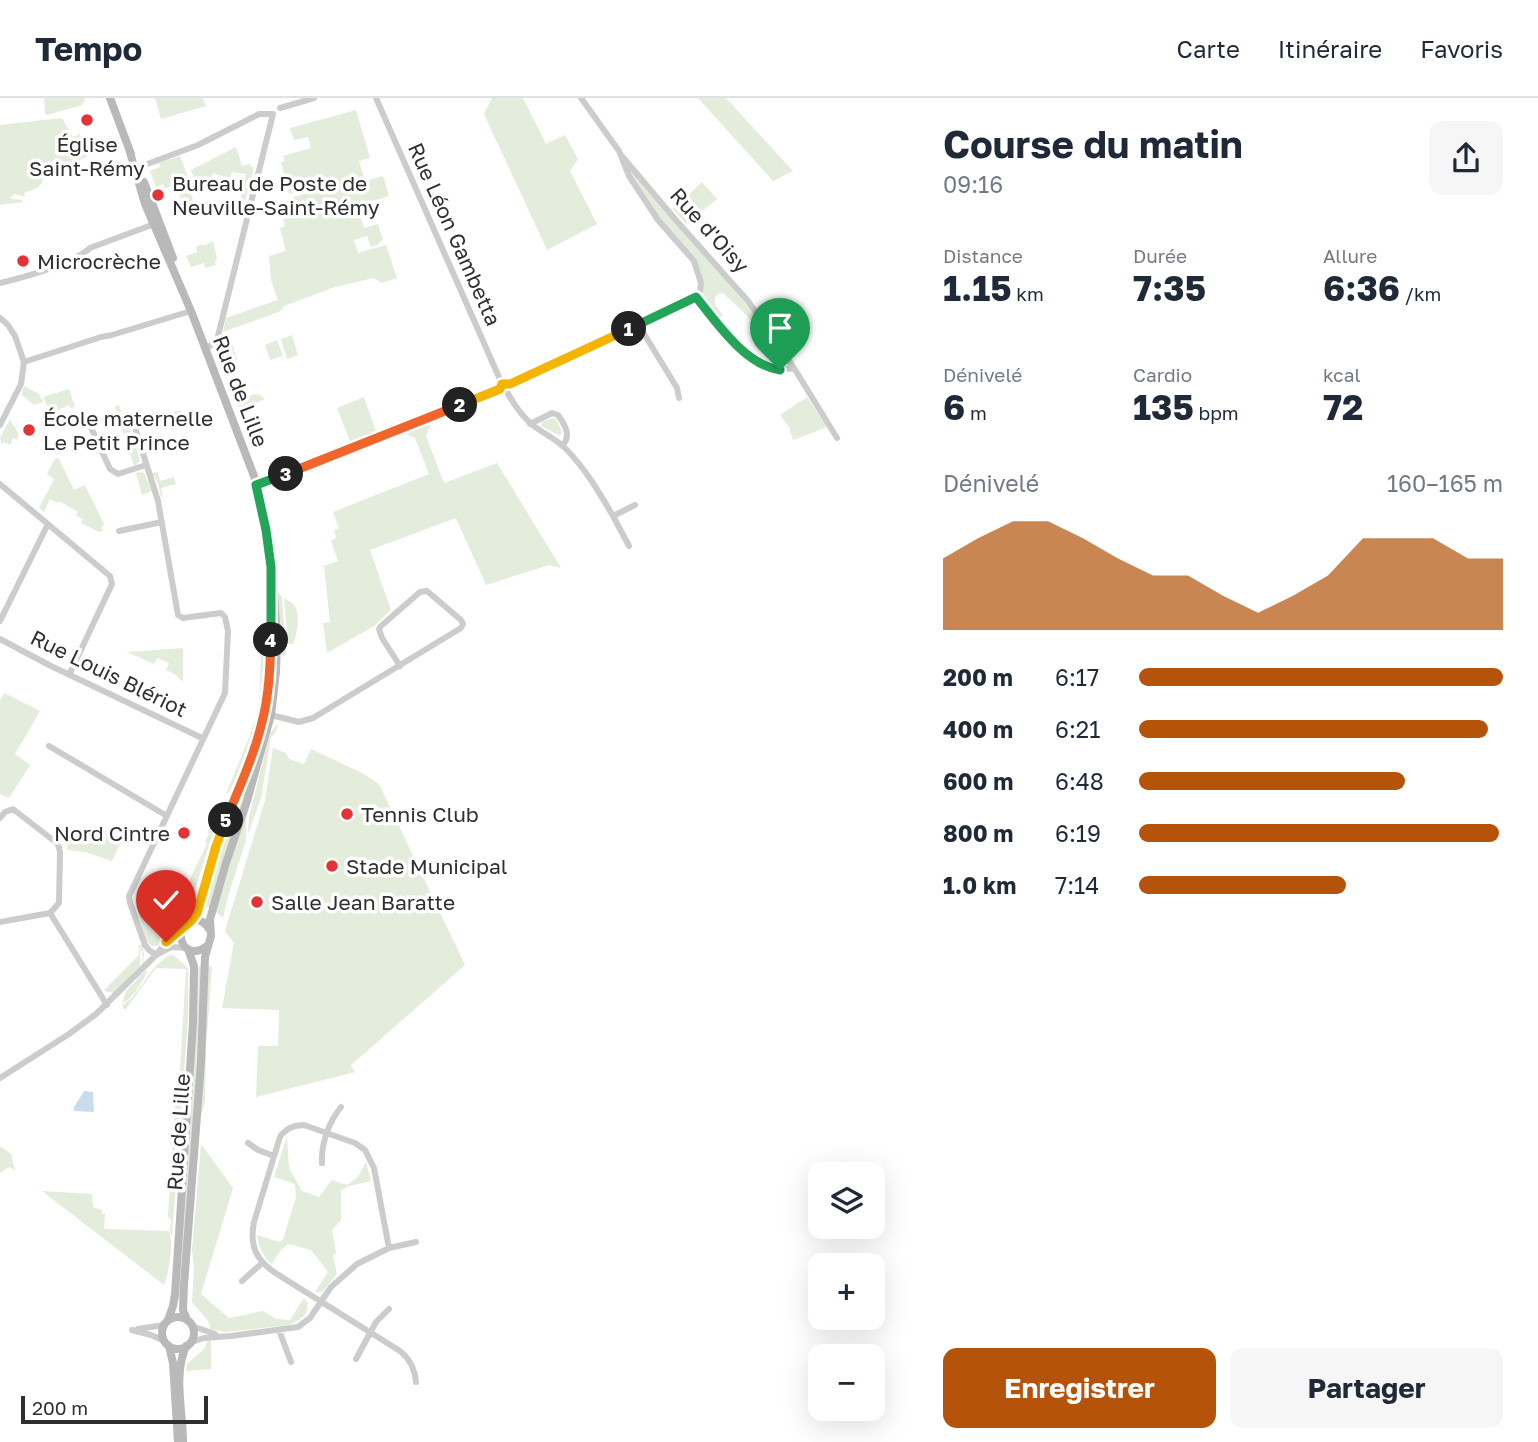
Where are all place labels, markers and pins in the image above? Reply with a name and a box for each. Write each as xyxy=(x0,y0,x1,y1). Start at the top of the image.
marker: Église Saint-Rémy xyxy=(79,112,95,128)
place label: Église Saint-Rémy xyxy=(29,131,145,181)
place label: Bureau de Poste de Neuville-Saint-Rémy xyxy=(172,170,380,220)
marker: Bureau de Poste de Neuville-Saint-Rémy xyxy=(150,187,166,203)
place label: Microcrèche xyxy=(37,248,161,274)
marker: Microcrèche xyxy=(15,253,31,269)
pin xyxy=(750,298,810,370)
pin: 1 xyxy=(612,312,646,346)
pin: 2 xyxy=(442,388,477,422)
place label: École maternelle Le Petit Prince xyxy=(43,405,213,455)
marker: École maternelle Le Petit Prince xyxy=(21,422,37,438)
pin: 3 xyxy=(268,456,304,492)
pin: 4 xyxy=(254,622,288,658)
place label: Tennis Club xyxy=(361,801,479,827)
pin: 5 xyxy=(208,802,244,838)
marker: Tennis Club xyxy=(339,806,355,822)
place label: Nord Cintre xyxy=(54,820,170,846)
marker: Nord Cintre xyxy=(176,825,192,841)
place label: Stade Municipal xyxy=(346,853,508,879)
marker: Stade Municipal xyxy=(324,858,340,874)
pin xyxy=(136,870,196,942)
place label: Salle Jean Baratte xyxy=(271,889,455,915)
marker: Salle Jean Baratte xyxy=(249,894,265,910)

